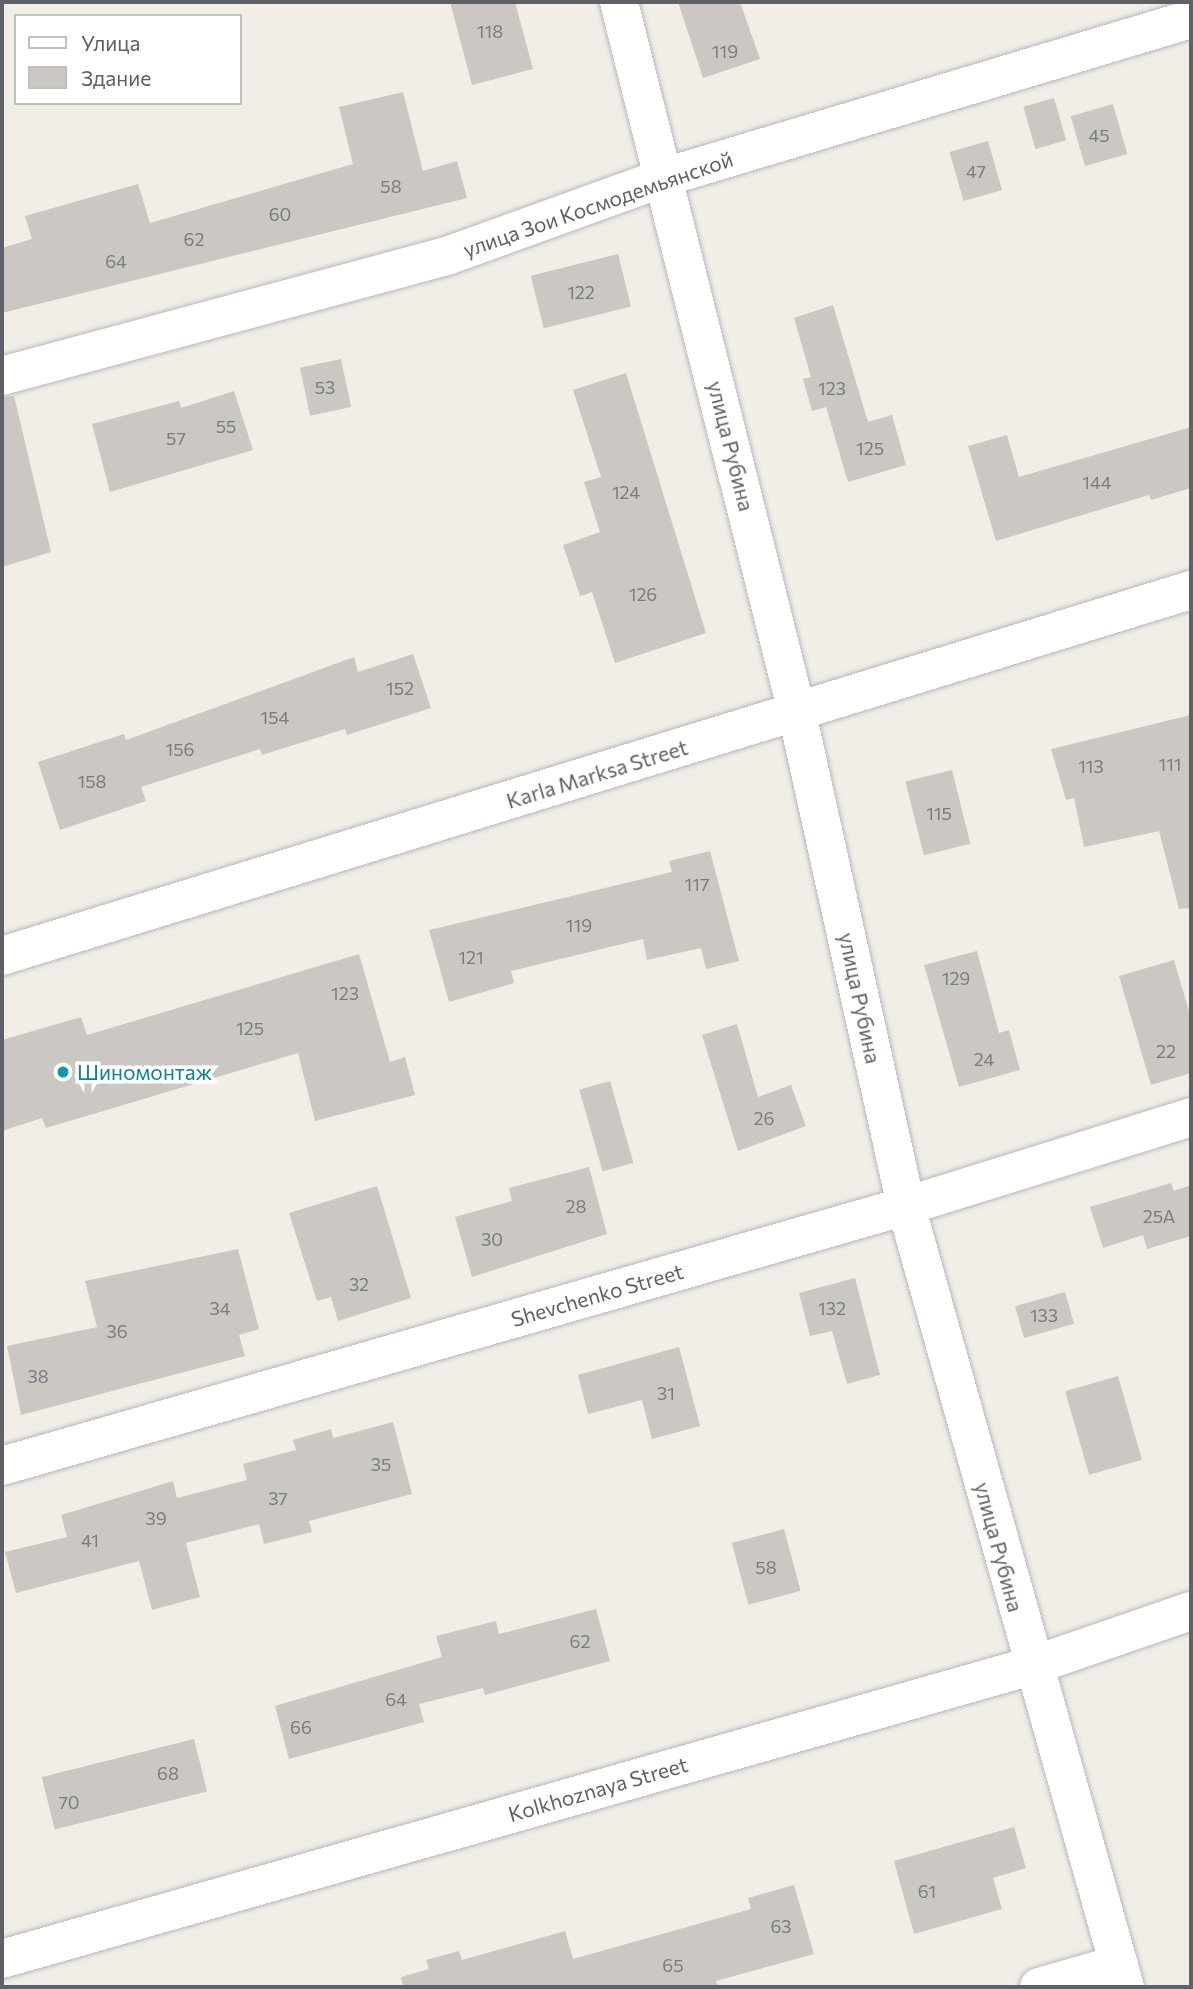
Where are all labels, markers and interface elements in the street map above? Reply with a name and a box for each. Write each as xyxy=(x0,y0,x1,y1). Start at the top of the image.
legend xyxy=(14,14,242,105)
house number: 118 xyxy=(477,20,503,42)
text: Улица xyxy=(81,30,140,55)
house number: 119 xyxy=(712,40,738,62)
text: Здание xyxy=(81,65,151,90)
house number: 45 xyxy=(1088,124,1110,146)
street label: улица Зои Космодемьянской xyxy=(460,146,736,262)
house number: 47 xyxy=(966,160,986,182)
house number: 58 xyxy=(380,175,402,197)
house number: 60 xyxy=(269,203,291,225)
house number: 62 xyxy=(184,228,204,250)
house number: 64 xyxy=(105,250,127,272)
house number: 122 xyxy=(567,281,595,303)
house number: 53 xyxy=(315,376,335,398)
house number: 123 xyxy=(818,377,846,399)
street label: улица Рубина xyxy=(703,378,759,514)
house number: 55 xyxy=(216,415,236,437)
house number: 57 xyxy=(166,427,186,449)
house number: 125 xyxy=(856,437,884,459)
house number: 144 xyxy=(1082,471,1112,493)
house number: 124 xyxy=(612,481,640,503)
house number: 126 xyxy=(629,583,657,605)
house number: 152 xyxy=(386,677,414,699)
house number: 154 xyxy=(261,706,289,728)
street label: Karla Marksa Street xyxy=(503,734,691,814)
house number: 156 xyxy=(166,738,194,760)
house number: 111 xyxy=(1158,753,1182,775)
house number: 113 xyxy=(1078,755,1104,777)
house number: 158 xyxy=(78,770,106,792)
house number: 115 xyxy=(926,802,952,824)
house number: 117 xyxy=(685,873,709,895)
house number: 119 xyxy=(566,914,592,936)
street label: улица Рубина xyxy=(834,930,886,1066)
house number: 121 xyxy=(458,946,484,968)
house number: 129 xyxy=(942,967,970,989)
house number: 123 xyxy=(331,982,359,1004)
house number: 125 xyxy=(236,1017,264,1039)
house number: 22 xyxy=(1156,1040,1176,1062)
house number: 24 xyxy=(974,1048,994,1070)
place label: Шиномонтаж xyxy=(77,1059,212,1085)
marker: Шиномонтаж xyxy=(55,1064,71,1080)
house number: 26 xyxy=(754,1107,774,1129)
house number: 28 xyxy=(566,1195,586,1217)
house number: 25А xyxy=(1143,1205,1175,1227)
house number: 30 xyxy=(481,1228,503,1250)
street label: Shevchenko Street xyxy=(508,1258,686,1332)
house number: 32 xyxy=(349,1273,369,1295)
house number: 34 xyxy=(209,1297,231,1319)
house number: 132 xyxy=(818,1297,846,1319)
house number: 133 xyxy=(1030,1304,1058,1326)
house number: 36 xyxy=(106,1320,128,1342)
house number: 38 xyxy=(27,1365,49,1387)
house number: 31 xyxy=(657,1382,675,1404)
house number: 35 xyxy=(371,1453,391,1475)
street label: улица Рубина xyxy=(970,1479,1028,1615)
house number: 37 xyxy=(268,1487,288,1509)
house number: 39 xyxy=(145,1507,167,1529)
house number: 41 xyxy=(81,1529,99,1551)
house number: 58 xyxy=(755,1556,777,1578)
house number: 62 xyxy=(570,1630,590,1652)
house number: 64 xyxy=(385,1688,407,1710)
house number: 66 xyxy=(290,1716,312,1738)
street label: Kolkhoznaya Street xyxy=(505,1751,691,1827)
house number: 68 xyxy=(157,1762,179,1784)
house number: 70 xyxy=(58,1791,80,1813)
house number: 61 xyxy=(918,1880,936,1902)
house number: 63 xyxy=(770,1915,792,1937)
house number: 65 xyxy=(662,1954,684,1976)

